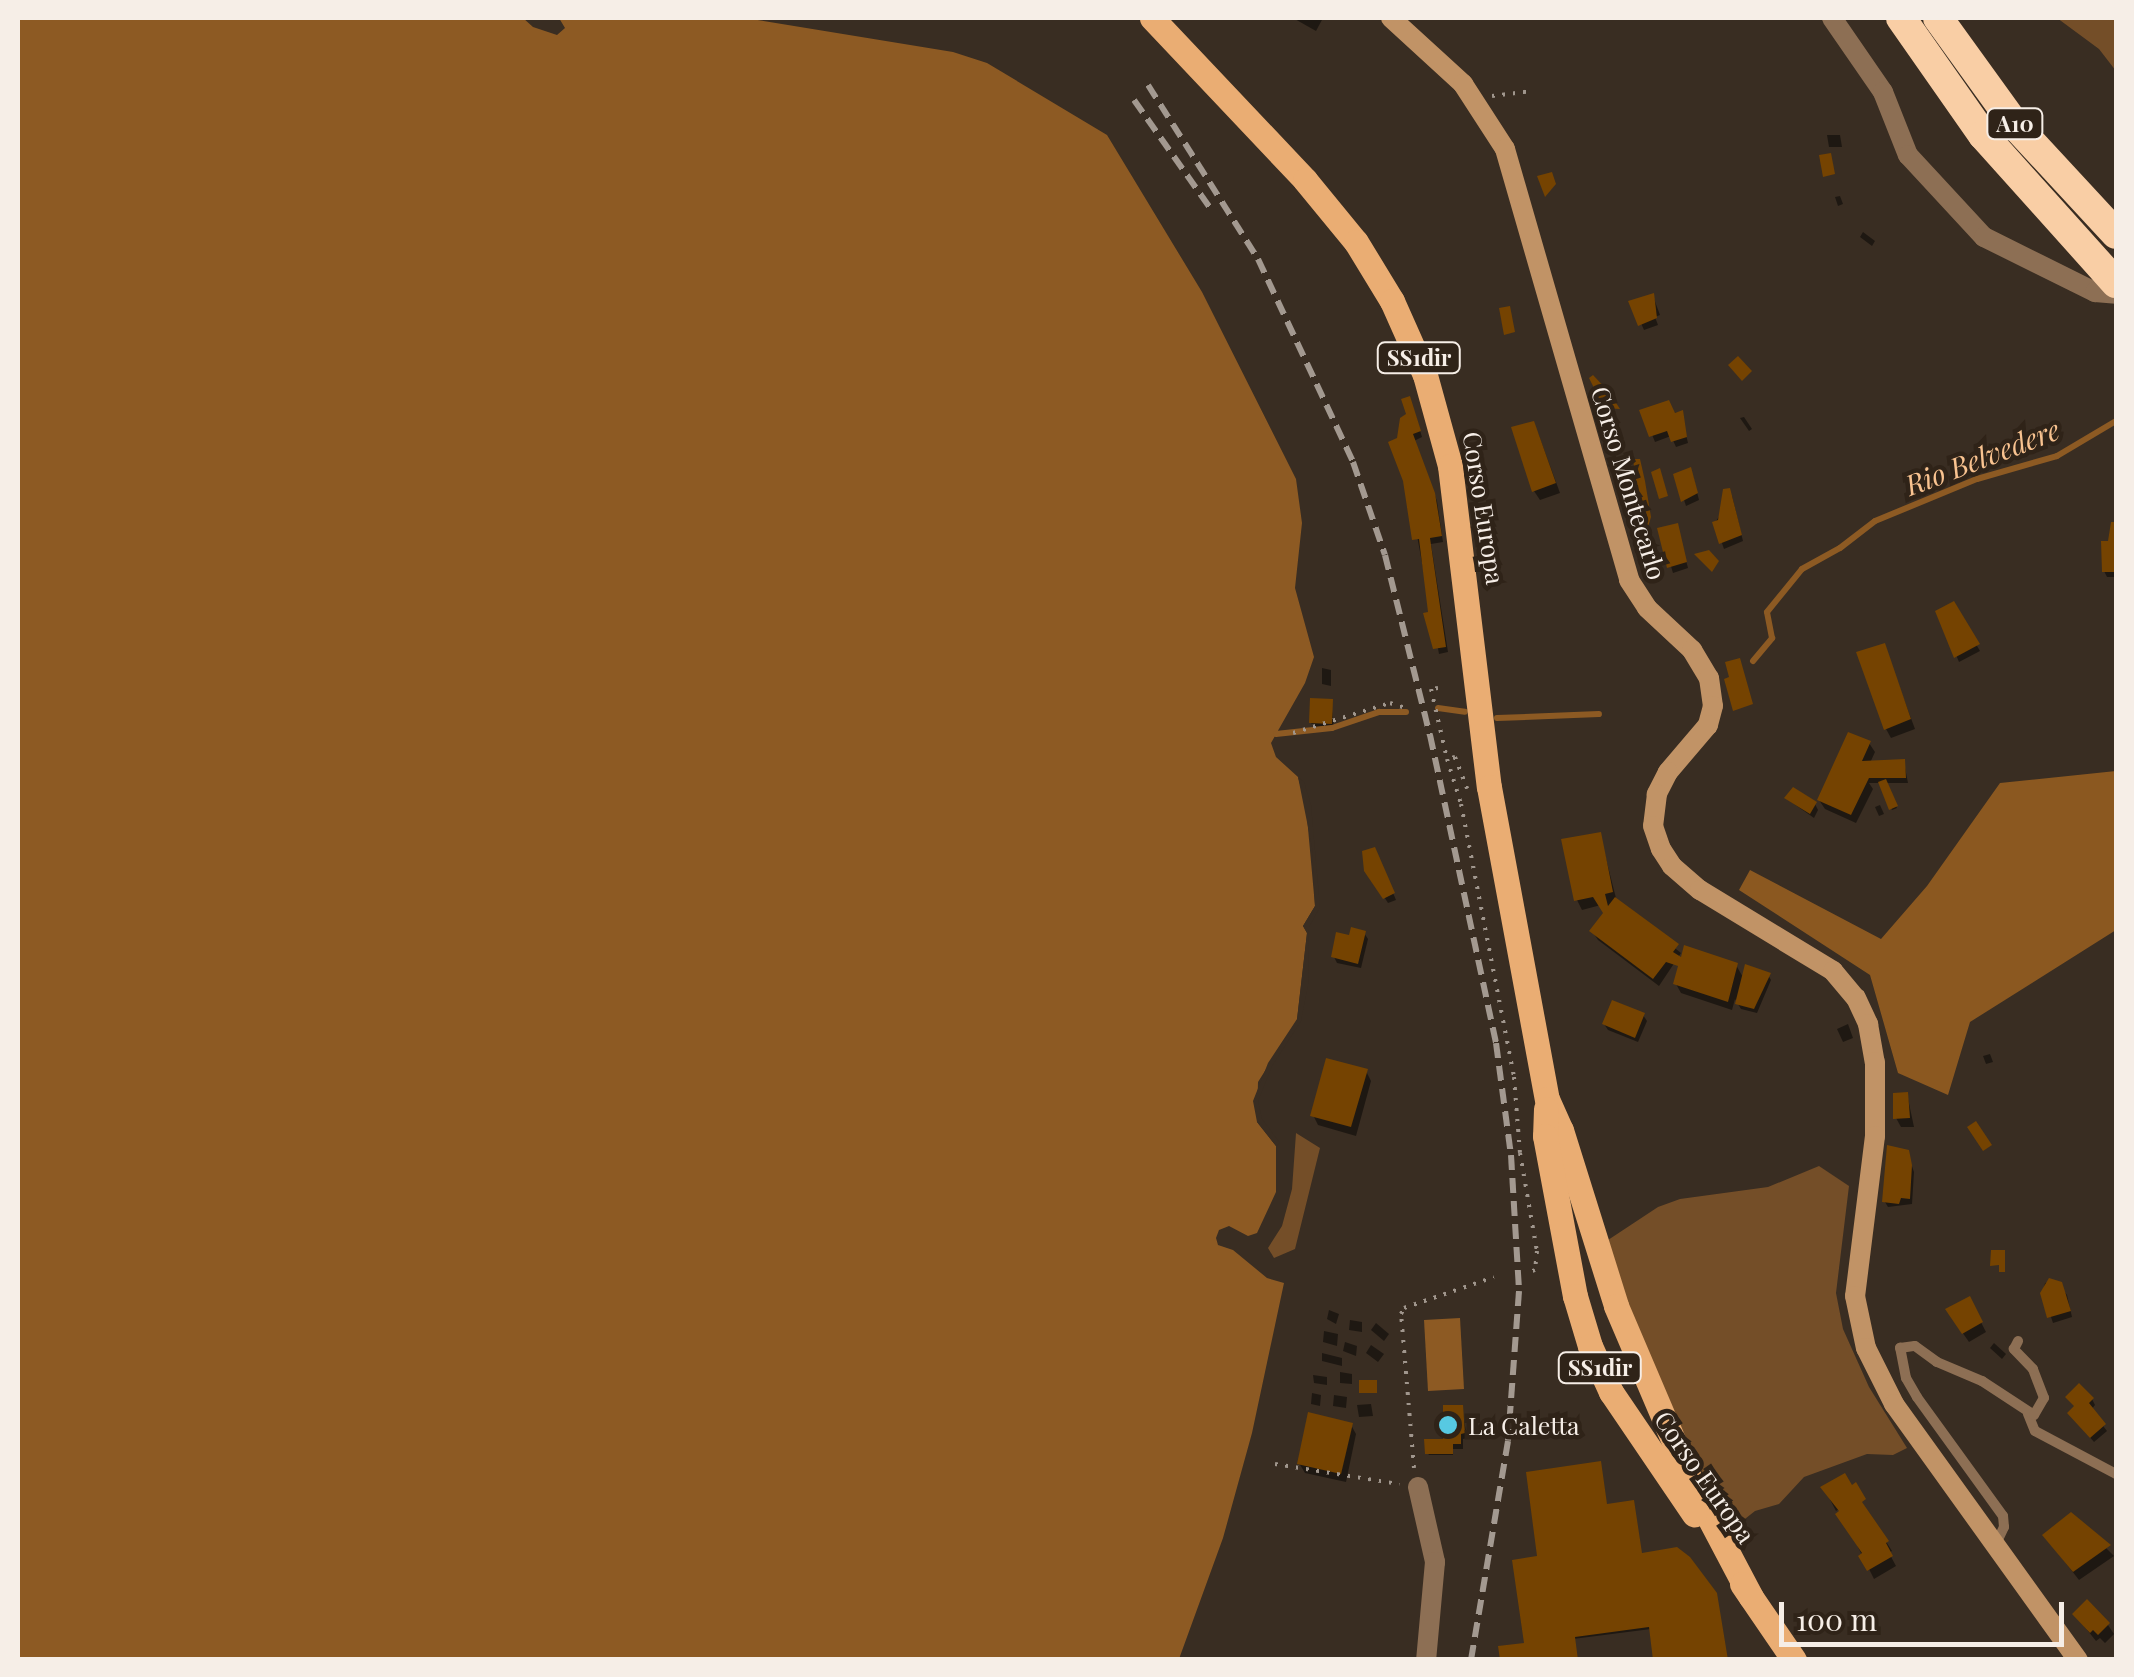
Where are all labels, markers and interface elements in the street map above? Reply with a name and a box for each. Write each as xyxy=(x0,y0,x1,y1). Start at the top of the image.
road number: A10 xyxy=(1985,107,2045,141)
road number: SS1dir xyxy=(1376,341,1462,375)
street label: Corso Montecarlo xyxy=(1585,383,1673,583)
water label: Rio Belvedere xyxy=(1900,412,2064,502)
street label: Corso Europa xyxy=(1457,430,1511,586)
road number: SS1dir xyxy=(1558,1351,1642,1385)
street label: Corso Europa xyxy=(1648,1405,1762,1549)
place label: La Caletta xyxy=(1468,1410,1580,1440)
marker: La Caletta xyxy=(1437,1414,1459,1436)
scale bar xyxy=(1784,1582,2069,1644)
text: 100 m xyxy=(1796,1599,1877,1639)

